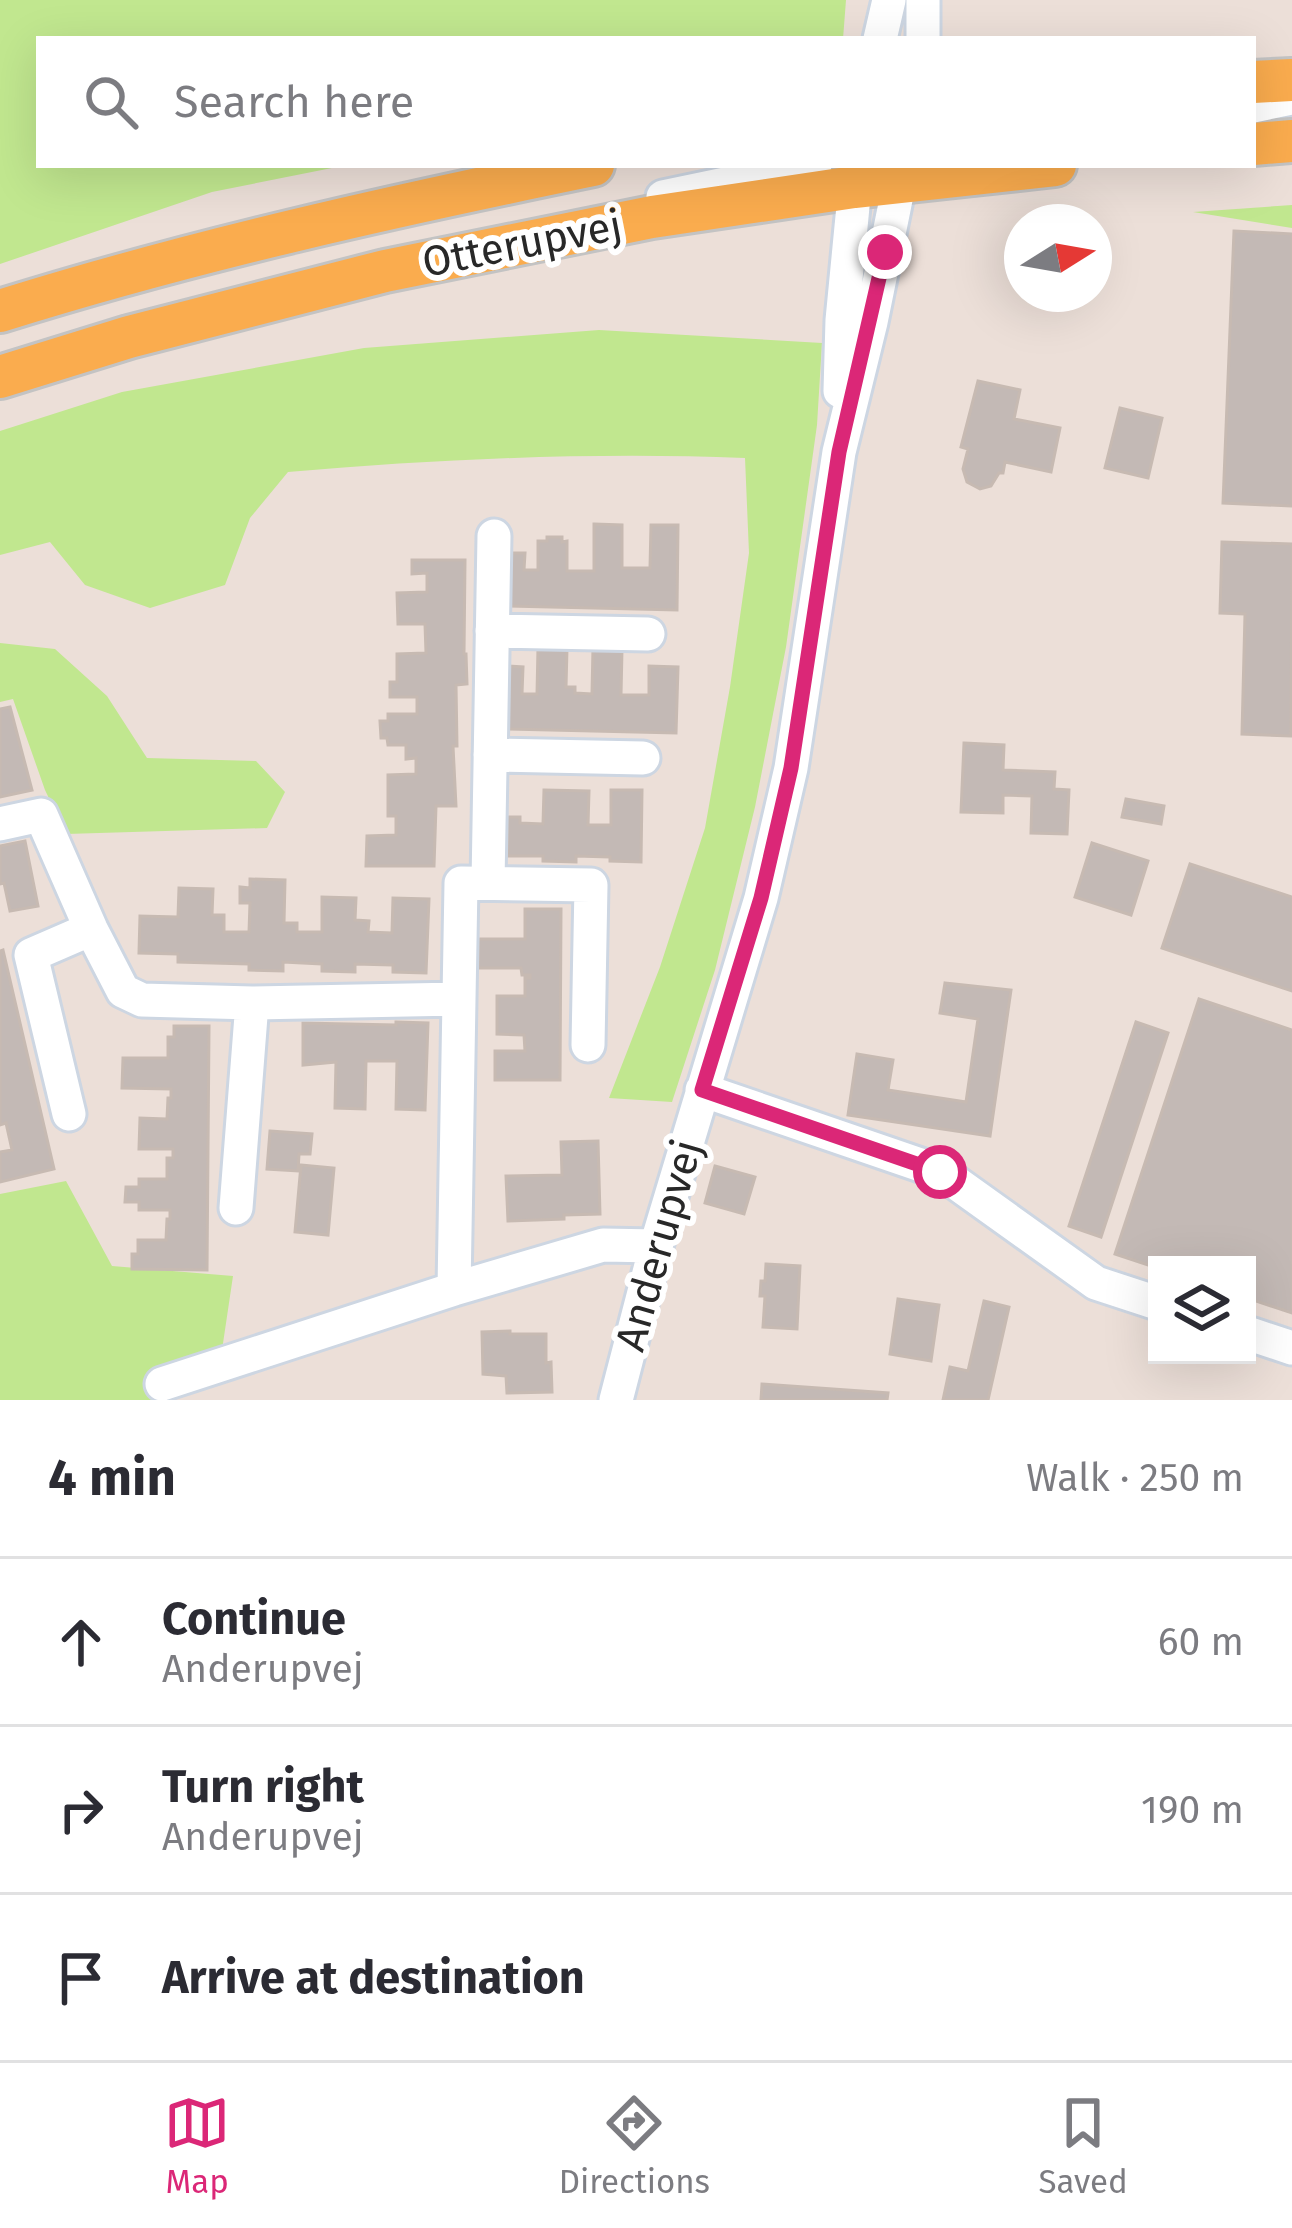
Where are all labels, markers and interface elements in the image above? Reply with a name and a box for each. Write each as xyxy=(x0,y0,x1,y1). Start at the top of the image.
search box xyxy=(36,36,1256,168)
icon: search xyxy=(78,69,144,135)
text: Search here xyxy=(174,75,414,129)
street label: Otterupvej xyxy=(418,200,626,288)
north arrow xyxy=(1004,204,1112,312)
route end xyxy=(858,225,912,279)
street label: Anderupvej xyxy=(605,1134,713,1357)
route start xyxy=(913,1145,967,1199)
map controls xyxy=(1148,1256,1256,1364)
button: layers xyxy=(1148,1256,1256,1364)
text: 4 min xyxy=(48,1447,176,1509)
text: Walk · 250 m xyxy=(1026,1455,1244,1501)
text: Continue xyxy=(162,1592,346,1646)
icon: ahead xyxy=(48,1609,114,1675)
text: 60 m xyxy=(1158,1619,1244,1665)
text: Anderupvej xyxy=(162,1646,364,1692)
text: Turn right xyxy=(162,1760,364,1814)
icon: right xyxy=(48,1777,114,1843)
text: 190 m xyxy=(1141,1787,1244,1833)
text: Anderupvej xyxy=(162,1814,364,1860)
icon: arrive xyxy=(48,1945,114,2011)
text: Arrive at destination xyxy=(162,1951,585,2005)
tab: Map xyxy=(164,2090,230,2202)
tab: Directions xyxy=(559,2090,710,2202)
tab: Saved xyxy=(1038,2090,1128,2202)

